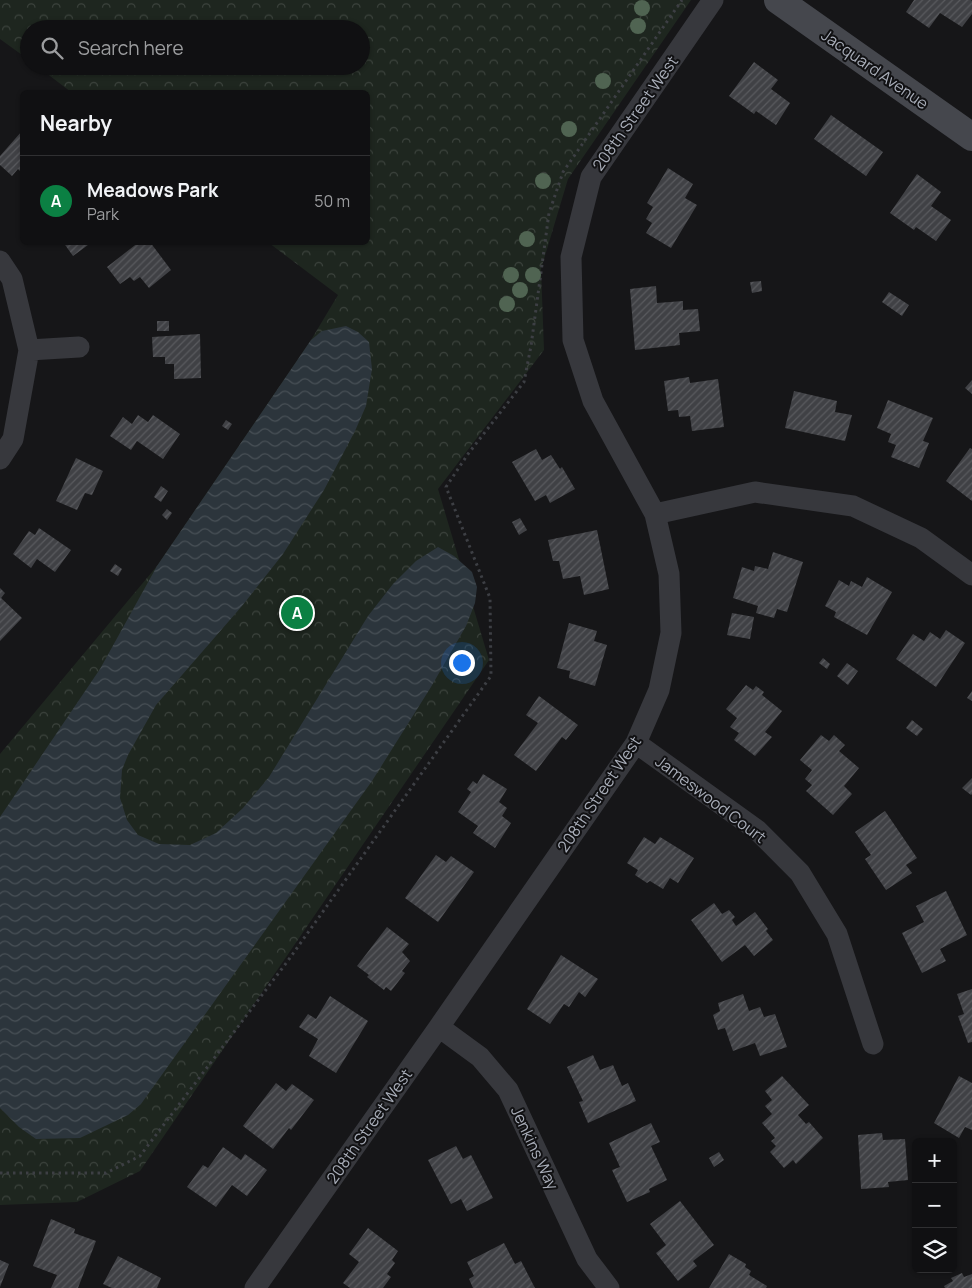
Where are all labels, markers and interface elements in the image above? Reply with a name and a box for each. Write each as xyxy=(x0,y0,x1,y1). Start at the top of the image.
search box xyxy=(20,20,370,75)
street label: Jacquard Avenue xyxy=(817,24,933,114)
icon: search xyxy=(38,34,66,62)
text: Search here xyxy=(78,35,184,61)
street label: 208th Street West xyxy=(587,51,683,175)
text: Nearby xyxy=(40,109,112,137)
text: Meadows Park xyxy=(87,177,218,203)
text: A xyxy=(51,190,61,212)
text: 50 m xyxy=(314,190,350,212)
text: Park xyxy=(87,203,119,225)
pin: A xyxy=(281,594,313,632)
your location xyxy=(449,650,475,676)
street label: 208th Street West xyxy=(552,732,646,856)
street label: Jameswood Court xyxy=(651,750,771,848)
street label: 208th Street West xyxy=(321,1064,417,1188)
street label: Jenkins Way xyxy=(506,1103,564,1194)
map controls xyxy=(912,1138,957,1273)
button: + xyxy=(912,1138,957,1183)
button: − xyxy=(912,1183,957,1228)
button: layers xyxy=(912,1228,957,1273)

